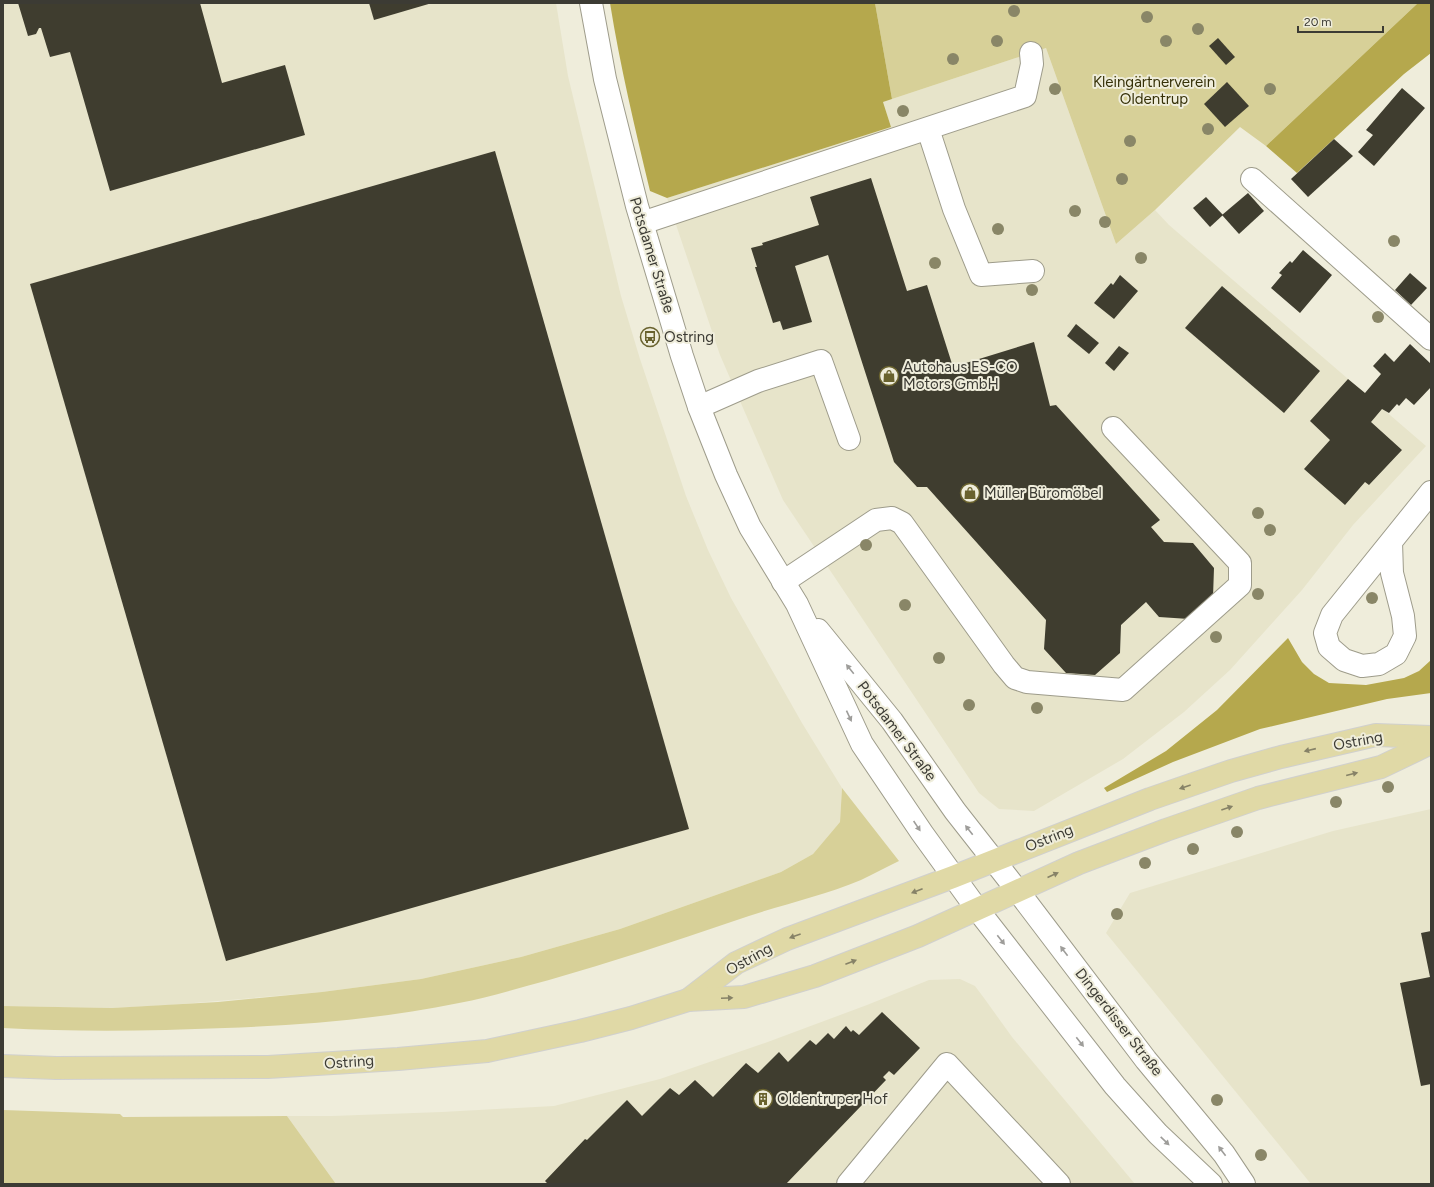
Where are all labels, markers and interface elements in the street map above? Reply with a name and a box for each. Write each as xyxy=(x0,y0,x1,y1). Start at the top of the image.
scale bar xyxy=(1298,8,1383,34)
text: 20 m xyxy=(1304,15,1332,29)
park label: Kleingärtnerverein Oldentrup xyxy=(1093,73,1215,108)
street label: Potsdamer Straße xyxy=(626,195,678,315)
bus stop icon: Ostring xyxy=(639,326,661,348)
place label: Ostring xyxy=(664,328,714,346)
place label: Autohaus ES-CO Motors GmbH xyxy=(903,358,1018,393)
shop icon: Autohaus ES-CO Motors GmbH xyxy=(878,365,900,387)
shop icon: Müller Büromöbel xyxy=(959,482,981,504)
place label: Müller Büromöbel xyxy=(984,484,1102,502)
one-way arrow xyxy=(846,664,855,675)
street label: Potsdamer Straße xyxy=(854,678,940,784)
one-way arrow xyxy=(846,710,852,721)
street label: Ostring xyxy=(1332,728,1384,754)
one-way arrow xyxy=(1304,748,1316,754)
one-way arrow xyxy=(1346,771,1358,777)
one-way arrow xyxy=(1179,784,1191,790)
one-way arrow xyxy=(1221,805,1233,811)
street label: Ostring xyxy=(1022,820,1076,856)
one-way arrow xyxy=(913,821,921,831)
one-way arrow xyxy=(965,824,974,835)
one-way arrow xyxy=(1048,872,1059,878)
one-way arrow xyxy=(910,888,922,894)
one-way arrow xyxy=(788,933,800,939)
one-way arrow xyxy=(996,934,1005,945)
street label: Ostring xyxy=(723,939,775,979)
one-way arrow xyxy=(1059,945,1068,956)
one-way arrow xyxy=(846,958,858,964)
street label: Dingerdisser Straße xyxy=(1071,965,1167,1079)
one-way arrow xyxy=(721,994,733,1001)
one-way arrow xyxy=(1076,1037,1085,1048)
street label: Ostring xyxy=(323,1051,375,1073)
building icon: Oldentruper Hof xyxy=(752,1088,774,1110)
place label: Oldentruper Hof xyxy=(777,1090,888,1108)
one-way arrow xyxy=(1160,1136,1170,1146)
one-way arrow xyxy=(1218,1146,1226,1157)

